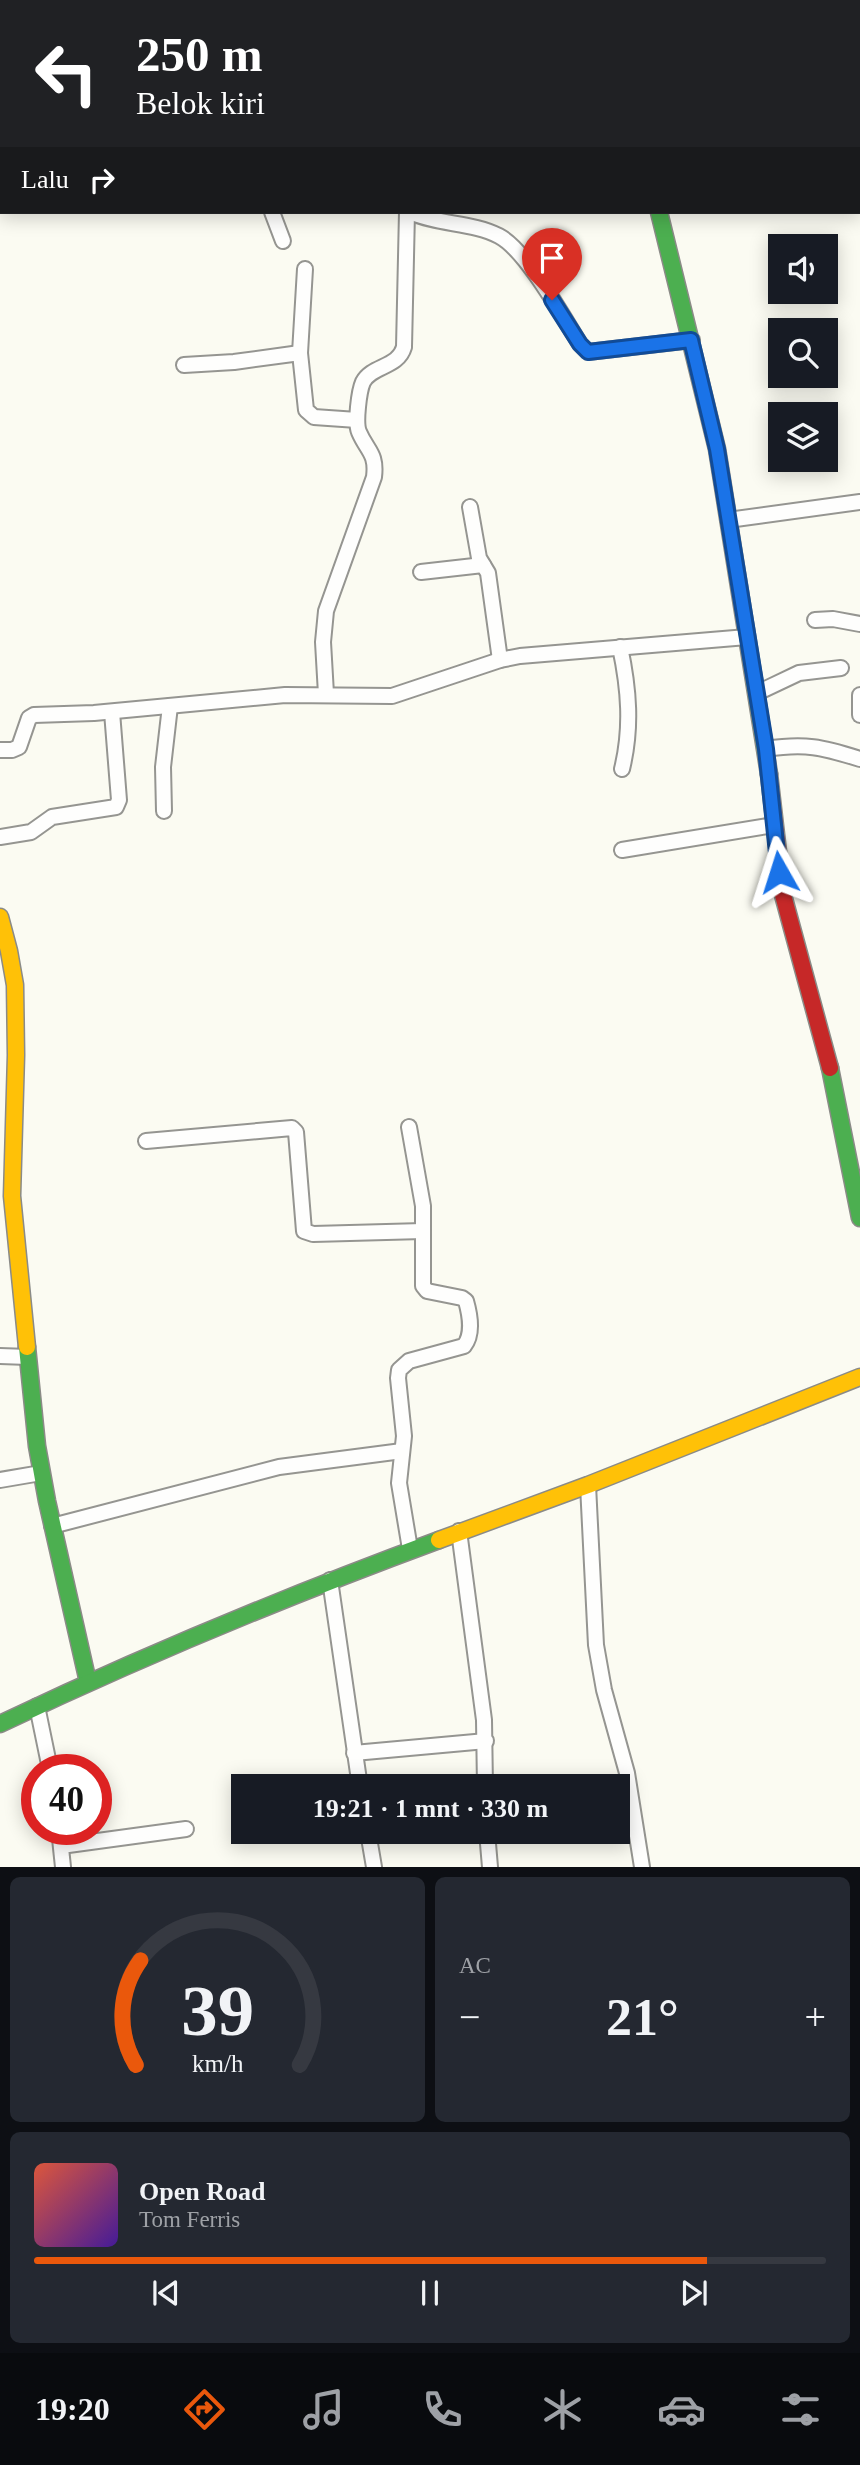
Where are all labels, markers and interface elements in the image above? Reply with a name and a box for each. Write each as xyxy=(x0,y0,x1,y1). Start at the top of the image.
text: 250 m xyxy=(136,27,263,82)
icon: left xyxy=(21,28,112,119)
text: Belok kiri xyxy=(136,85,265,121)
icon: right xyxy=(83,161,121,199)
text: Lalu xyxy=(21,165,69,194)
pin xyxy=(522,228,582,300)
map controls xyxy=(768,234,838,472)
button: sound xyxy=(768,234,838,304)
icon: arrive xyxy=(533,239,571,277)
button: search xyxy=(768,318,838,388)
button: layers xyxy=(768,402,838,472)
position arrow xyxy=(742,835,816,909)
speed limit sign: 40 xyxy=(21,1754,112,1845)
text: 19:21 · 1 mnt · 330 m xyxy=(313,1794,548,1823)
text: AC xyxy=(459,1953,491,1978)
text: 39 xyxy=(181,1971,254,2052)
text: 21° xyxy=(606,1989,679,2046)
text: − xyxy=(459,1996,480,2038)
text: + xyxy=(805,1996,826,2038)
text: km/h xyxy=(192,2050,244,2077)
text: Open Road xyxy=(139,2177,265,2206)
text: Tom Ferris xyxy=(139,2207,240,2232)
icon: previous xyxy=(147,2274,185,2312)
icon: pause xyxy=(411,2274,449,2312)
icon: next xyxy=(675,2274,713,2312)
icon: directions xyxy=(180,2385,229,2434)
icon: music xyxy=(299,2385,348,2434)
icon: phone xyxy=(418,2385,467,2434)
icon: climate xyxy=(538,2385,587,2434)
icon: car xyxy=(657,2385,706,2434)
icon: filters xyxy=(776,2385,825,2434)
text: 19:20 xyxy=(35,2391,110,2427)

